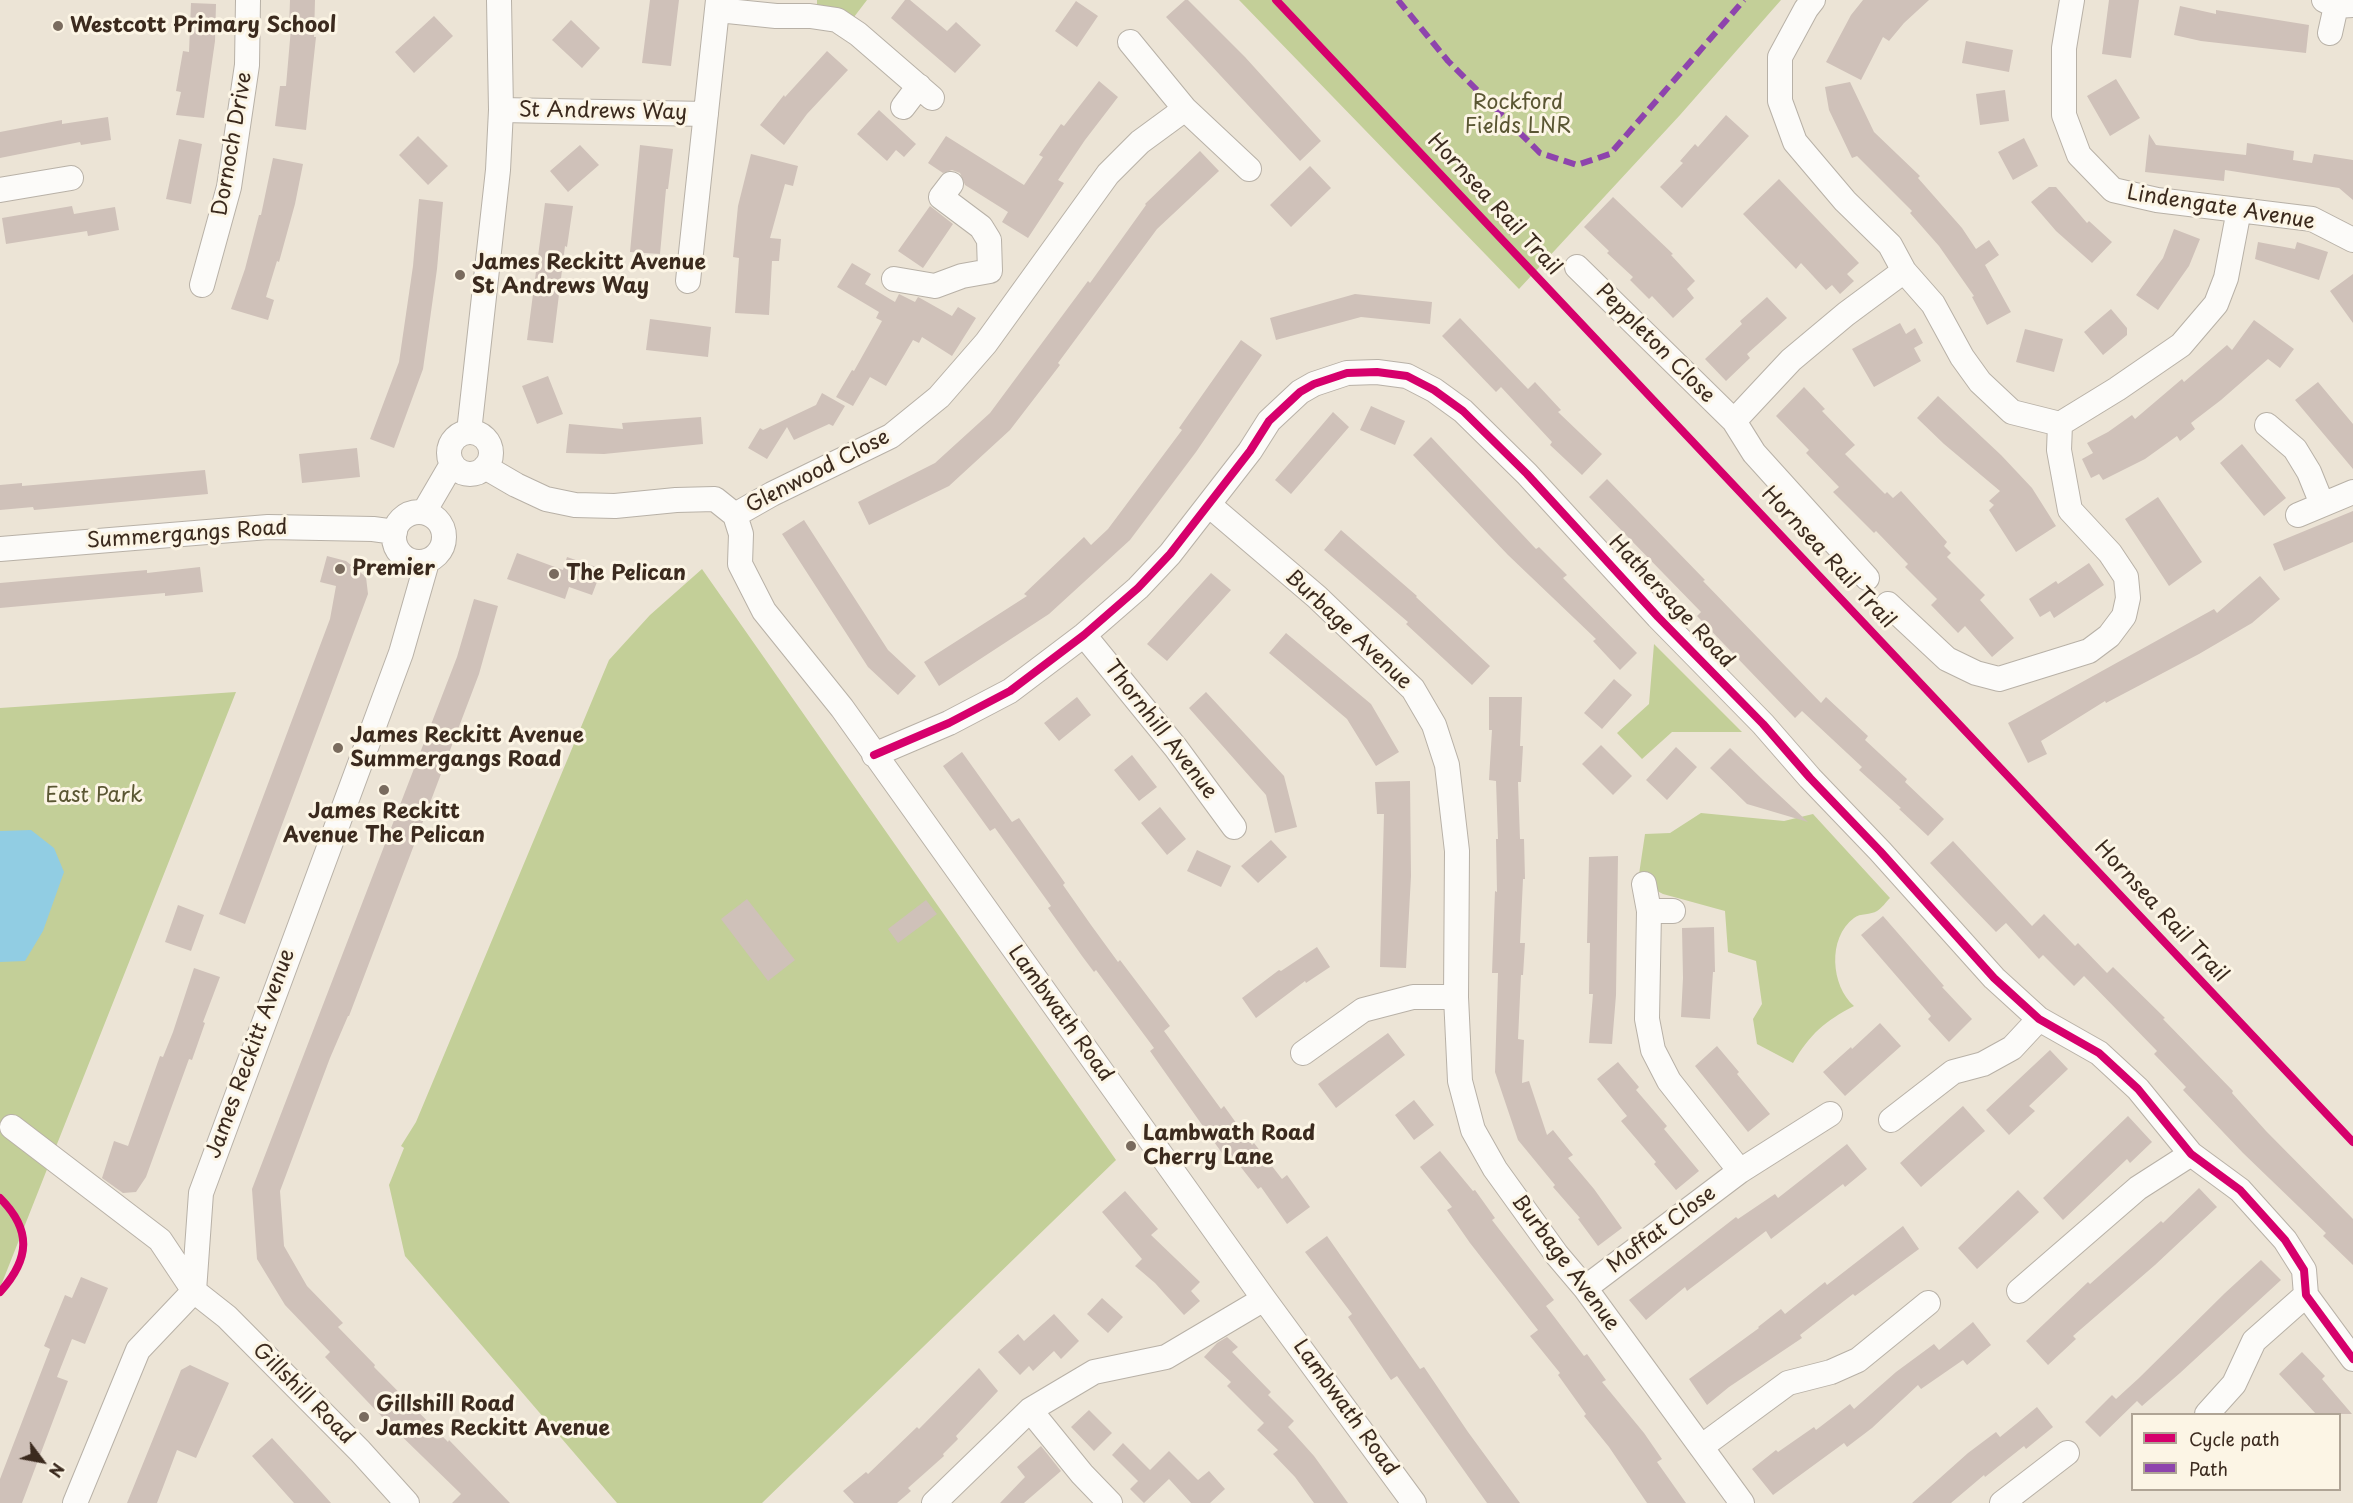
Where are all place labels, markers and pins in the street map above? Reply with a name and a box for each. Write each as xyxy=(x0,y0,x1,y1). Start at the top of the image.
place label: Westcott Primary School xyxy=(70,13,336,39)
marker: Westcott Primary School xyxy=(51,19,65,33)
place label: James Reckitt Avenue St Andrews Way xyxy=(472,250,706,300)
marker: James Reckitt Avenue St Andrews Way xyxy=(453,268,467,282)
place label: Premier xyxy=(352,556,435,582)
place label: The Pelican xyxy=(566,561,686,587)
marker: Premier xyxy=(333,562,347,576)
marker: The Pelican xyxy=(547,567,561,581)
place label: James Reckitt Avenue Summergangs Road xyxy=(350,723,584,773)
marker: James Reckitt Avenue Summergangs Road xyxy=(331,741,345,755)
marker: James Reckitt Avenue The Pelican xyxy=(377,783,391,797)
place label: James Reckitt Avenue The Pelican xyxy=(283,799,485,849)
place label: Lambwath Road Cherry Lane xyxy=(1143,1121,1315,1171)
marker: Lambwath Road Cherry Lane xyxy=(1124,1139,1138,1153)
place label: Gillshill Road James Reckitt Avenue xyxy=(376,1392,610,1442)
marker: Gillshill Road James Reckitt Avenue xyxy=(357,1410,371,1424)

